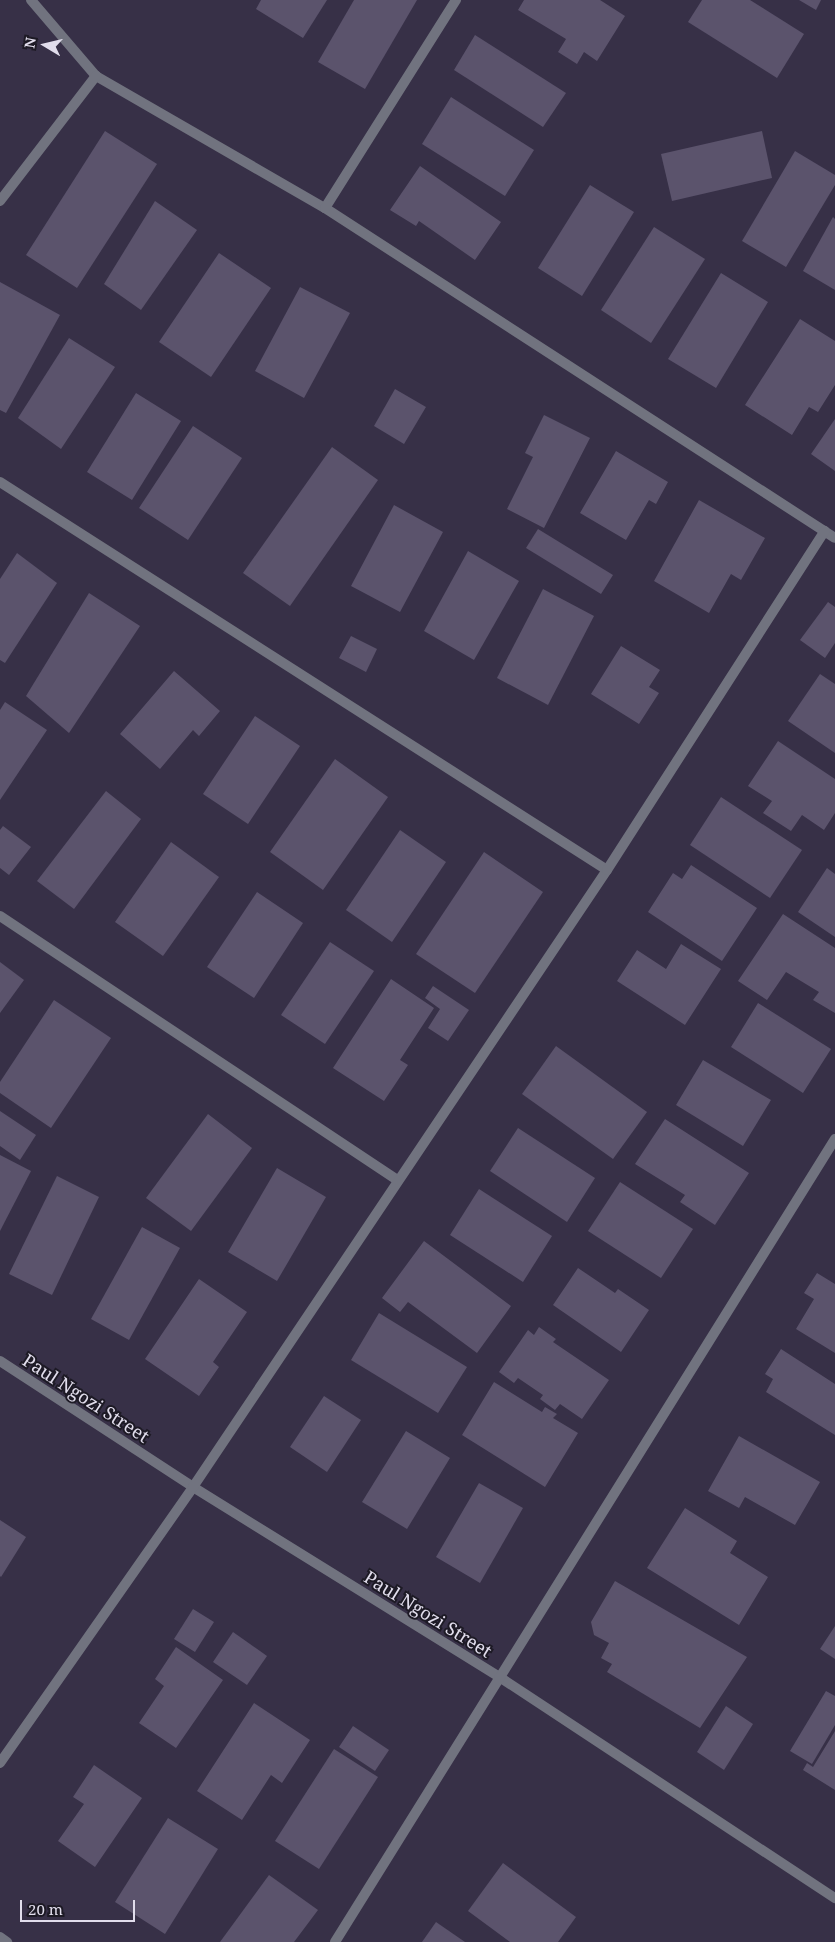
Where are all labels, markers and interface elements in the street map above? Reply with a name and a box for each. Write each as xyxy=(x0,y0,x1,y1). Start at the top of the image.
north arrow xyxy=(20,20,70,70)
text: N xyxy=(19,36,40,50)
street label: Paul Ngozi Street xyxy=(19,1349,153,1447)
street label: Paul Ngozi Street xyxy=(360,1566,496,1662)
scale bar xyxy=(22,1890,138,1922)
text: 20 m xyxy=(28,1899,63,1919)

